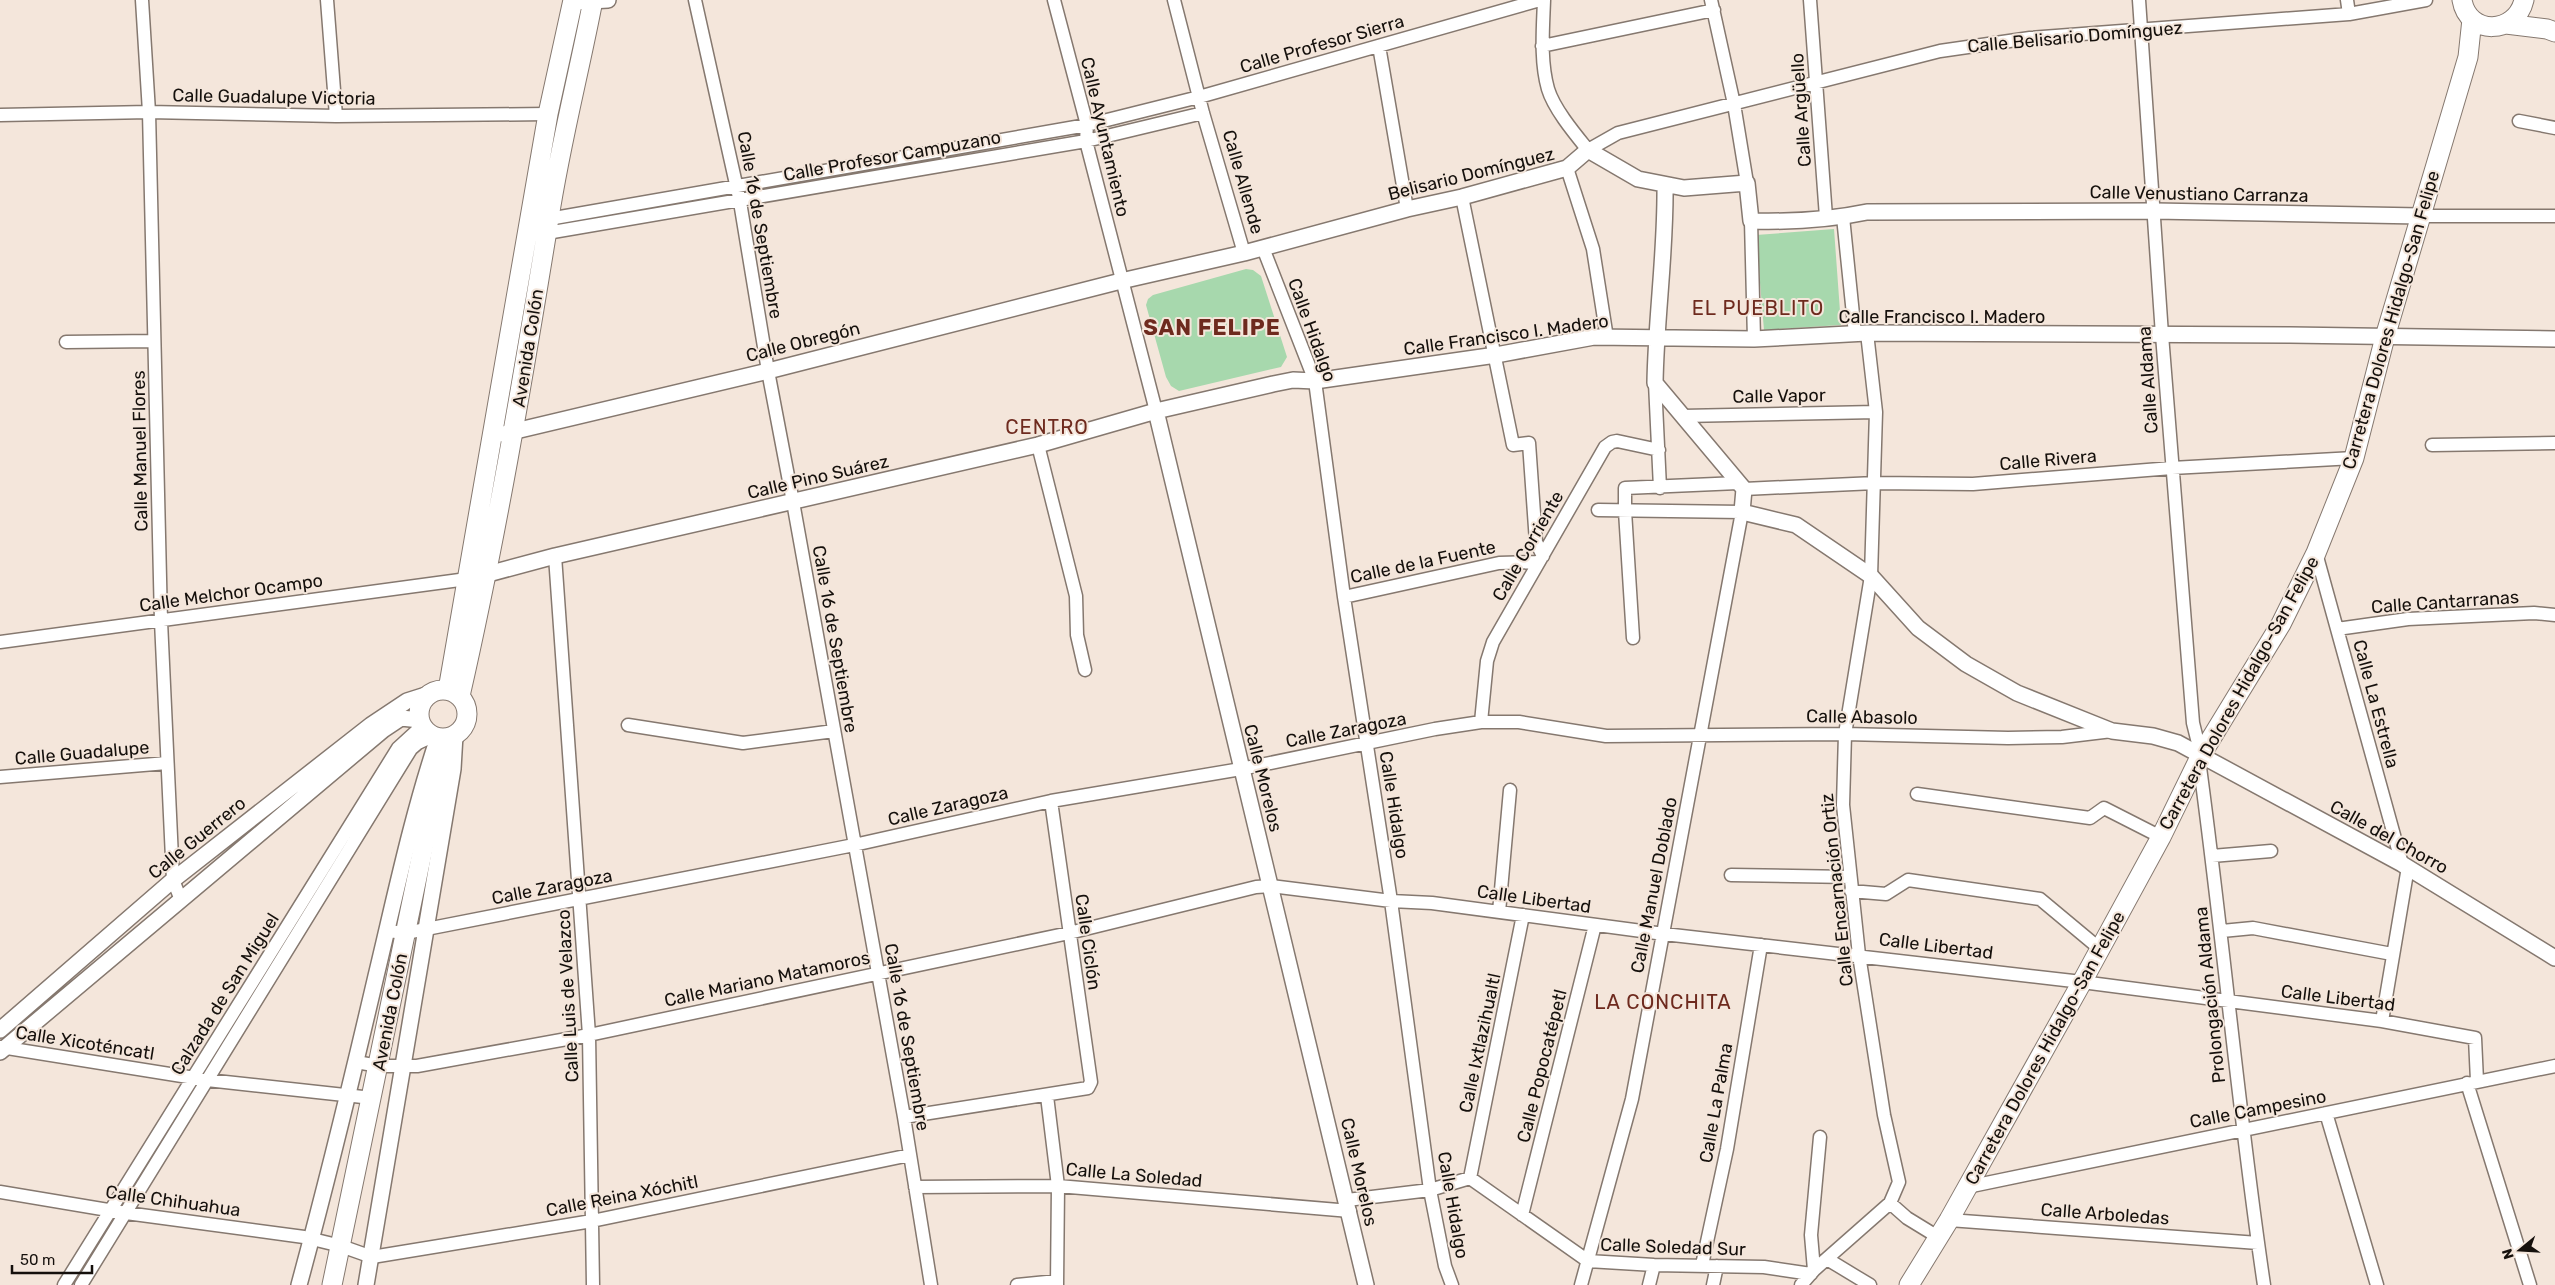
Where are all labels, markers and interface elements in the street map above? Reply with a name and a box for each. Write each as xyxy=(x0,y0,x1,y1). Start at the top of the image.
street label: Calle Profesor Sierra xyxy=(1237,10,1407,78)
street label: Calle Belisario Domínguez xyxy=(1967,17,2183,57)
street label: Calle Argüello xyxy=(1786,52,1816,168)
street label: Calle Ayuntamiento xyxy=(1076,55,1134,219)
street label: Calle Guadalupe Victoria xyxy=(172,84,376,110)
street label: Calle Profesor Campuzano xyxy=(781,126,1003,186)
street label: Calle Allende xyxy=(1218,127,1268,237)
street label: Calle 16 de Septiembre xyxy=(733,129,787,321)
street label: Belisario Domínguez xyxy=(1386,143,1556,205)
street label: Carretera Dolores Hidalgo-San Felipe xyxy=(2338,168,2444,472)
street label: Calle Venustiano Carranza xyxy=(2089,181,2309,207)
street label: Calle Hidalgo xyxy=(1283,275,1341,385)
street label: Avenida Colón xyxy=(508,287,548,409)
district label: EL PUEBLITO xyxy=(1692,296,1824,320)
street label: Calle Francisco I. Madero xyxy=(1839,306,2045,328)
street label: Calle Francisco I. Madero xyxy=(1402,310,1610,360)
district label: SAN FELIPE xyxy=(1143,314,1281,341)
street label: Calle Obregón xyxy=(744,317,862,367)
street label: Calle Aldama xyxy=(2133,326,2163,434)
street label: Calle Manuel Flores xyxy=(128,370,152,532)
street label: Calle Vapor xyxy=(1732,384,1826,408)
district label: CENTRO xyxy=(1005,415,1089,439)
street label: Calle Rivera xyxy=(1998,445,2098,475)
street label: Calle Pino Suárez xyxy=(745,450,891,504)
street label: Calle Corriente xyxy=(1488,487,1568,605)
street label: Calle de la Fuente xyxy=(1348,536,1498,588)
street label: Calle 16 de Septiembre xyxy=(808,543,862,735)
street label: Carretera Dolores Hidalgo-San Felipe xyxy=(2154,552,2324,834)
street label: Calle Melchor Ocampo xyxy=(138,569,324,617)
street label: Calle Cantarranas xyxy=(2370,586,2520,618)
street label: Calle La Estrella xyxy=(2348,637,2404,771)
street label: Calle Abasolo xyxy=(1806,705,1918,729)
street label: Calle Zaragoza xyxy=(1284,708,1408,752)
street label: Calle Morelos xyxy=(1239,722,1287,834)
street label: Calle Guadalupe xyxy=(14,736,150,770)
street label: Calle Hidalgo xyxy=(1375,750,1413,860)
street label: Calle Zaragoza xyxy=(886,781,1010,831)
street label: Calle Guerrero xyxy=(144,792,250,884)
street label: Calle Encarnación Ortiz xyxy=(1816,792,1858,988)
street label: Calle Manuel Doblado xyxy=(1626,795,1682,975)
street label: Calle del Chorro xyxy=(2326,795,2452,879)
street label: Calle Zaragoza xyxy=(490,865,614,909)
street label: Calle Libertad xyxy=(1476,880,1592,918)
street label: Calle Ciclón xyxy=(1070,892,1106,992)
street label: Prolongación Aldama xyxy=(2190,906,2230,1084)
street label: Carretera Dolores Hidalgo-San Felipe xyxy=(1960,907,2130,1189)
street label: Calzada de San Miguel xyxy=(166,909,284,1079)
street label: Calle Luis de Velazco xyxy=(552,909,584,1083)
street label: Calle Libertad xyxy=(1878,928,1994,964)
street label: Calle 16 de Septiembre xyxy=(880,941,934,1133)
street label: Calle Mariano Matamoros xyxy=(662,946,872,1012)
street label: Avenida Colón xyxy=(368,951,412,1073)
street label: Calle Ixtlazihualtl xyxy=(1454,971,1506,1115)
street label: Calle Libertad xyxy=(2280,980,2396,1016)
street label: Calle Popocatépetl xyxy=(1512,987,1572,1145)
district label: LA CONCHITA xyxy=(1594,990,1732,1014)
street label: Calle Xicoténcatl xyxy=(14,1021,156,1065)
street label: Calle La Palma xyxy=(1695,1041,1737,1165)
street label: Calle Campesino xyxy=(2188,1085,2328,1133)
street label: Calle Morelos xyxy=(1336,1116,1382,1228)
street label: Calle Hidalgo xyxy=(1433,1150,1473,1260)
street label: Calle La Soledad xyxy=(1065,1158,1203,1192)
street label: Calle Reina Xóchitl xyxy=(544,1170,700,1222)
street label: Calle Chihuahua xyxy=(104,1181,242,1221)
street label: Calle Arboledas xyxy=(2040,1199,2170,1229)
north arrow xyxy=(2495,1225,2545,1275)
street label: Calle Soledad Sur xyxy=(1600,1233,1746,1261)
scale bar xyxy=(12,1242,92,1274)
text: N xyxy=(2498,1246,2518,1261)
text: 50 m xyxy=(20,1251,55,1269)

